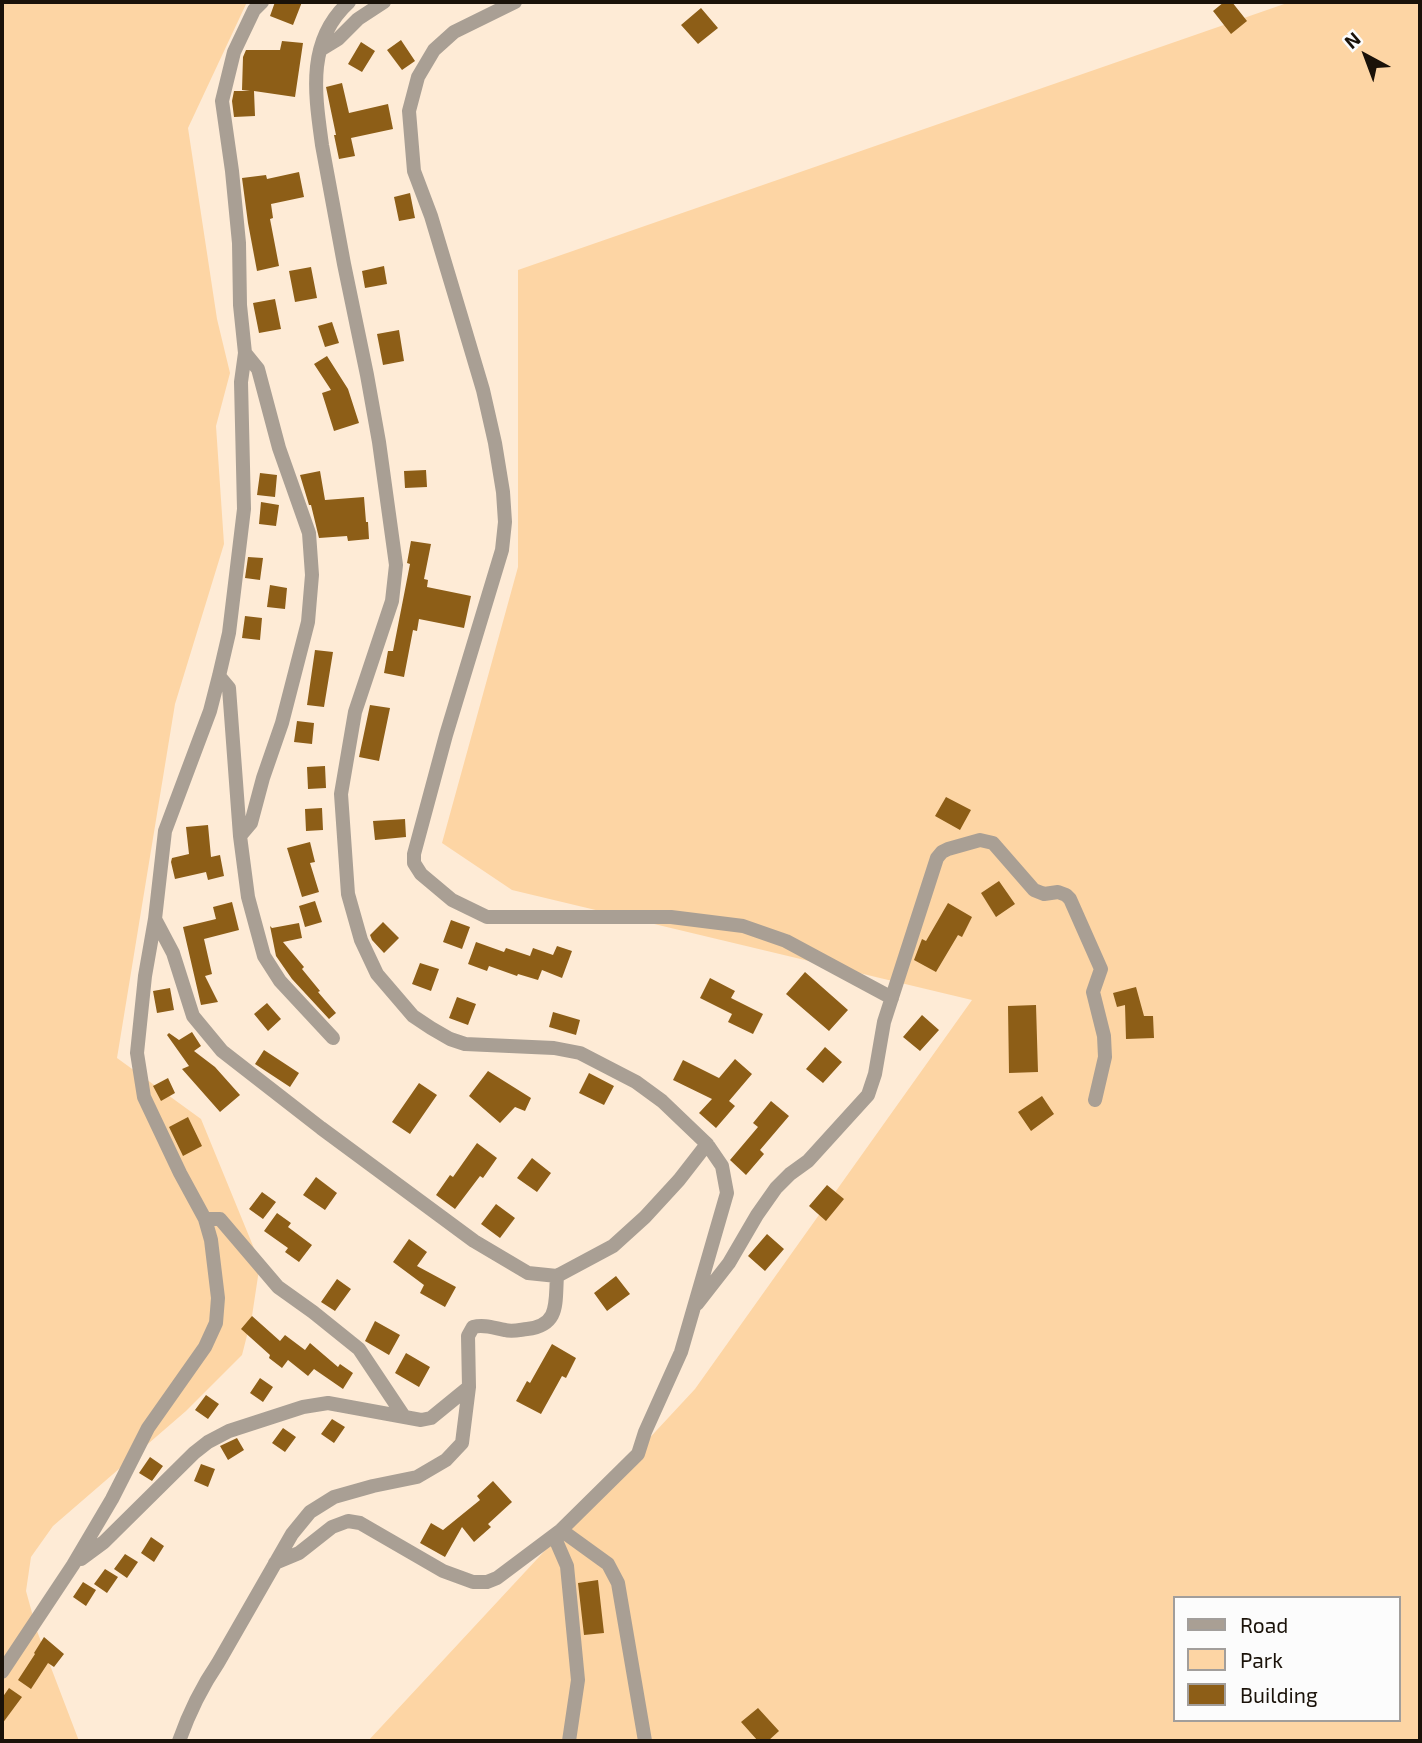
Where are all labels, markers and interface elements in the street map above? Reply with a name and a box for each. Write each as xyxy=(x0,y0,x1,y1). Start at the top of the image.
north arrow xyxy=(1331,21,1401,91)
text: N xyxy=(1339,27,1365,53)
legend xyxy=(1174,1596,1401,1722)
text: Road xyxy=(1240,1612,1288,1637)
text: Park xyxy=(1240,1647,1283,1672)
text: Building xyxy=(1240,1682,1318,1707)

